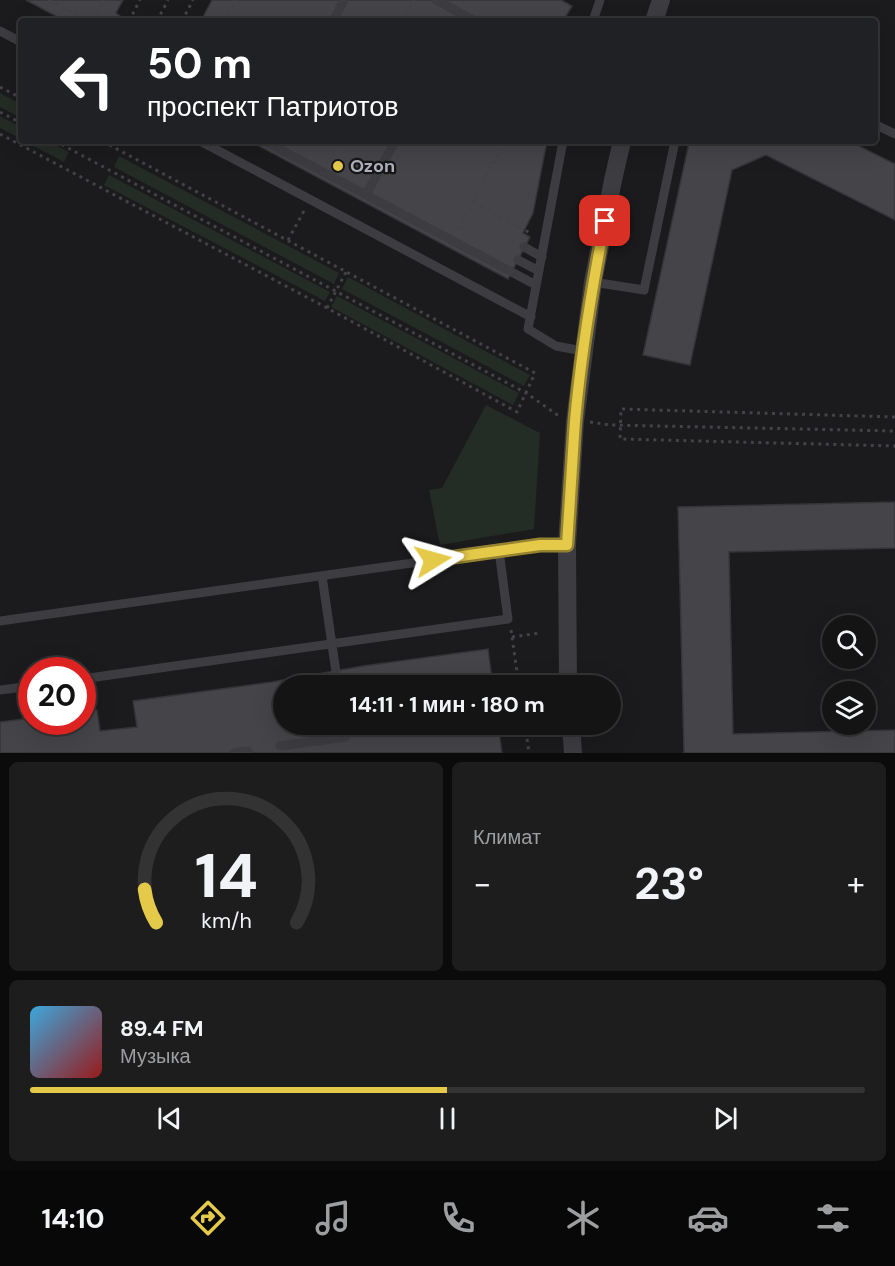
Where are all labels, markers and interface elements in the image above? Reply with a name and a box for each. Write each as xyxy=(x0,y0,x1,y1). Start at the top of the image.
text: 50 m xyxy=(147,36,252,91)
icon: left xyxy=(48,42,126,120)
text: проспект Патриотов xyxy=(147,89,399,124)
place label: Ozon xyxy=(350,154,395,178)
marker: Ozon xyxy=(331,159,345,173)
pin xyxy=(579,195,630,246)
icon: arrive xyxy=(588,204,621,237)
position arrow xyxy=(401,528,465,592)
map controls xyxy=(822,615,876,735)
button: search xyxy=(822,615,876,669)
speed limit sign: 20 xyxy=(18,657,96,735)
button: layers xyxy=(822,681,876,735)
text: 14:11 · 1 мин · 180 m xyxy=(349,690,545,719)
text: Климат xyxy=(473,824,541,850)
text: 14 xyxy=(194,835,258,916)
text: 23° xyxy=(634,854,704,913)
text: − xyxy=(473,862,491,905)
text: + xyxy=(847,862,865,905)
text: km/h xyxy=(201,908,251,936)
text: 89.4 FM xyxy=(120,1014,203,1043)
text: Музыка xyxy=(120,1043,191,1069)
icon: previous xyxy=(153,1102,186,1135)
icon: pause xyxy=(431,1102,464,1135)
icon: next xyxy=(709,1102,742,1135)
icon: directions xyxy=(187,1197,229,1239)
icon: music xyxy=(312,1197,354,1239)
icon: phone xyxy=(437,1197,479,1239)
icon: climate xyxy=(562,1197,604,1239)
icon: car xyxy=(687,1197,729,1239)
icon: filters xyxy=(812,1197,854,1239)
text: 14:10 xyxy=(41,1201,105,1236)

